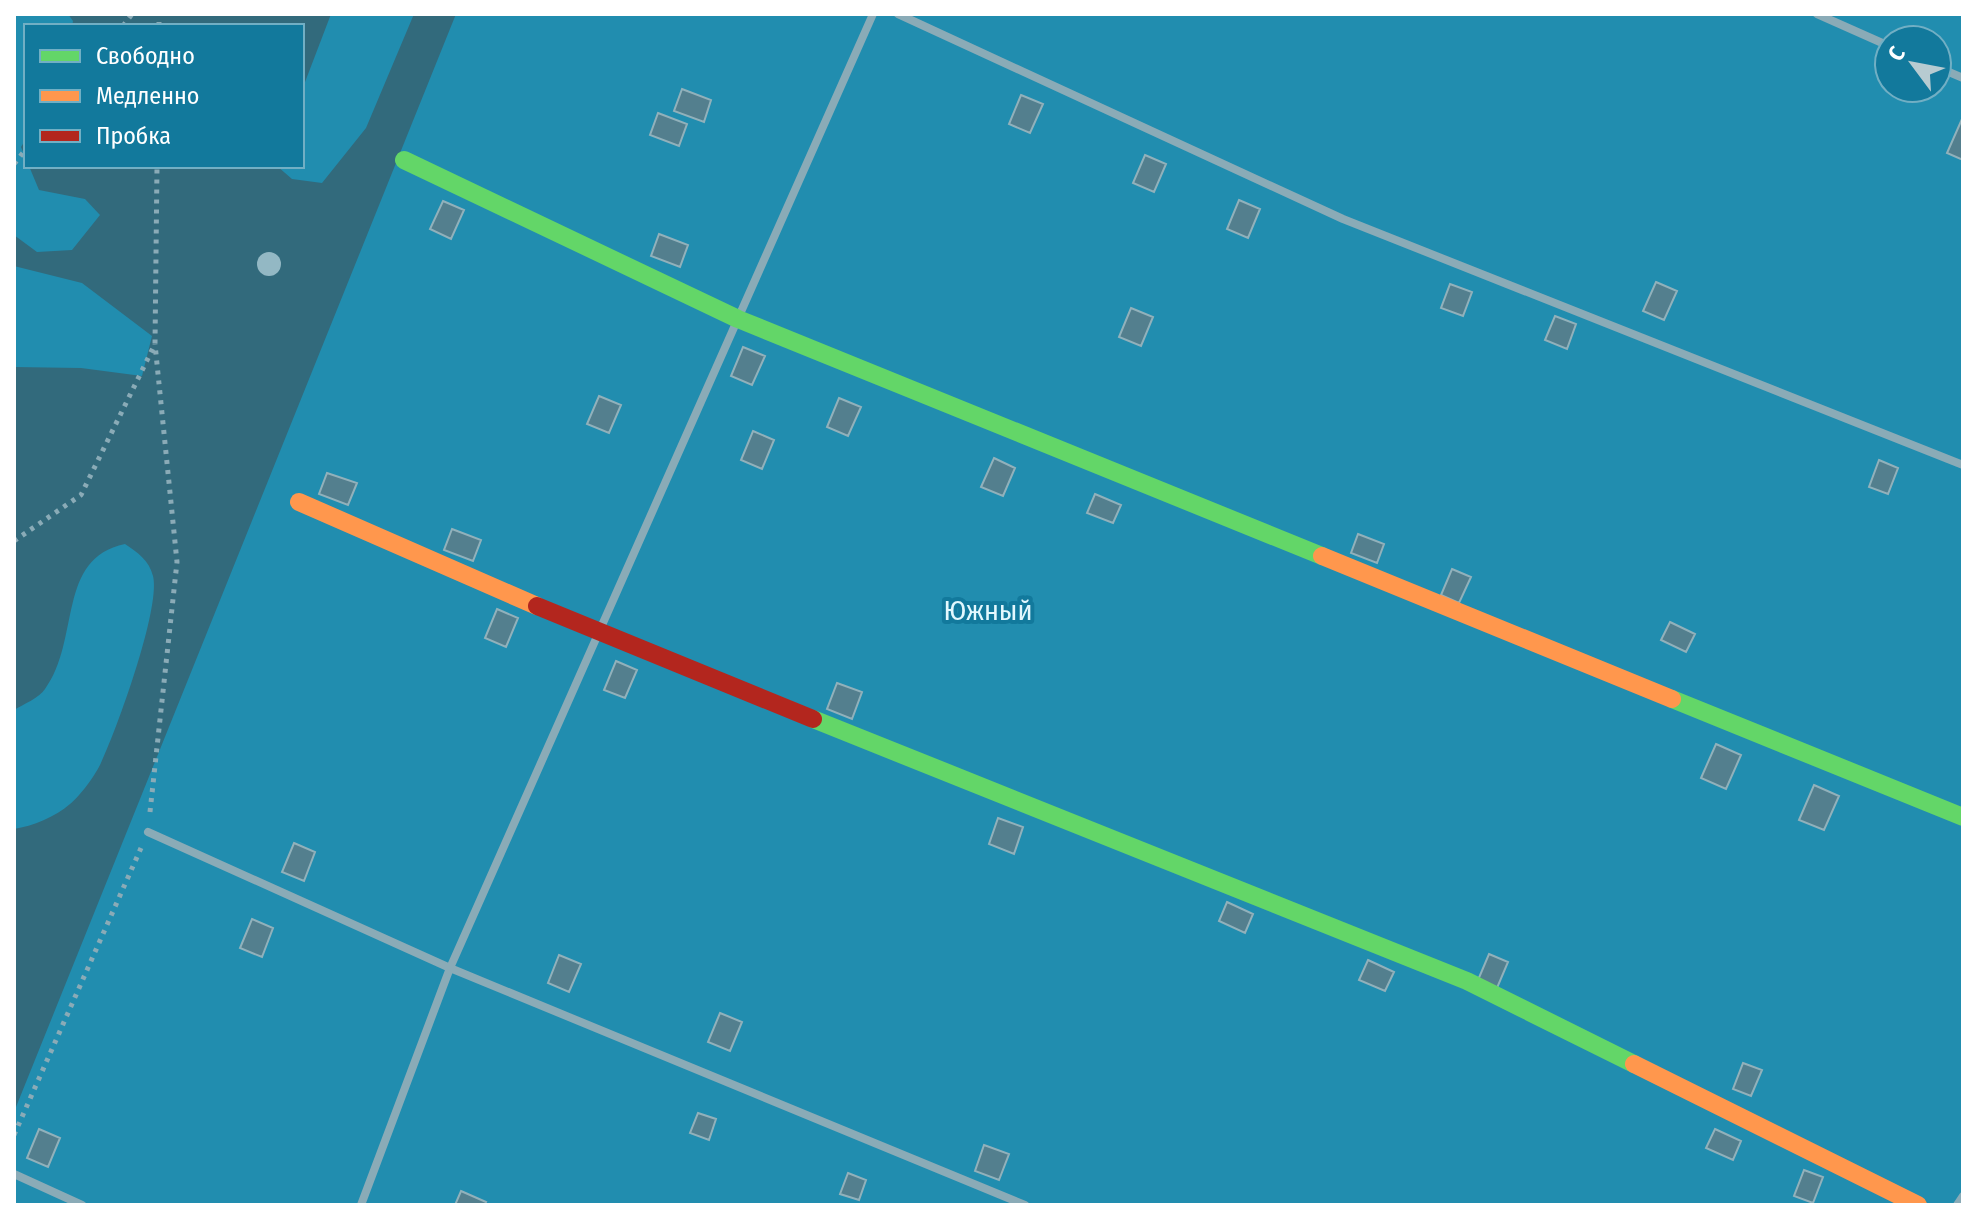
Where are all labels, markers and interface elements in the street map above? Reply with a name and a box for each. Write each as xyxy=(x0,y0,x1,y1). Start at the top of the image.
legend xyxy=(24,24,304,168)
north arrow xyxy=(1873,24,1953,104)
text: С xyxy=(1882,41,1911,66)
text: Свободно xyxy=(96,42,195,70)
text: Медленно xyxy=(96,82,199,110)
text: Пробка xyxy=(96,122,171,150)
park label: Южный xyxy=(943,594,1033,627)

